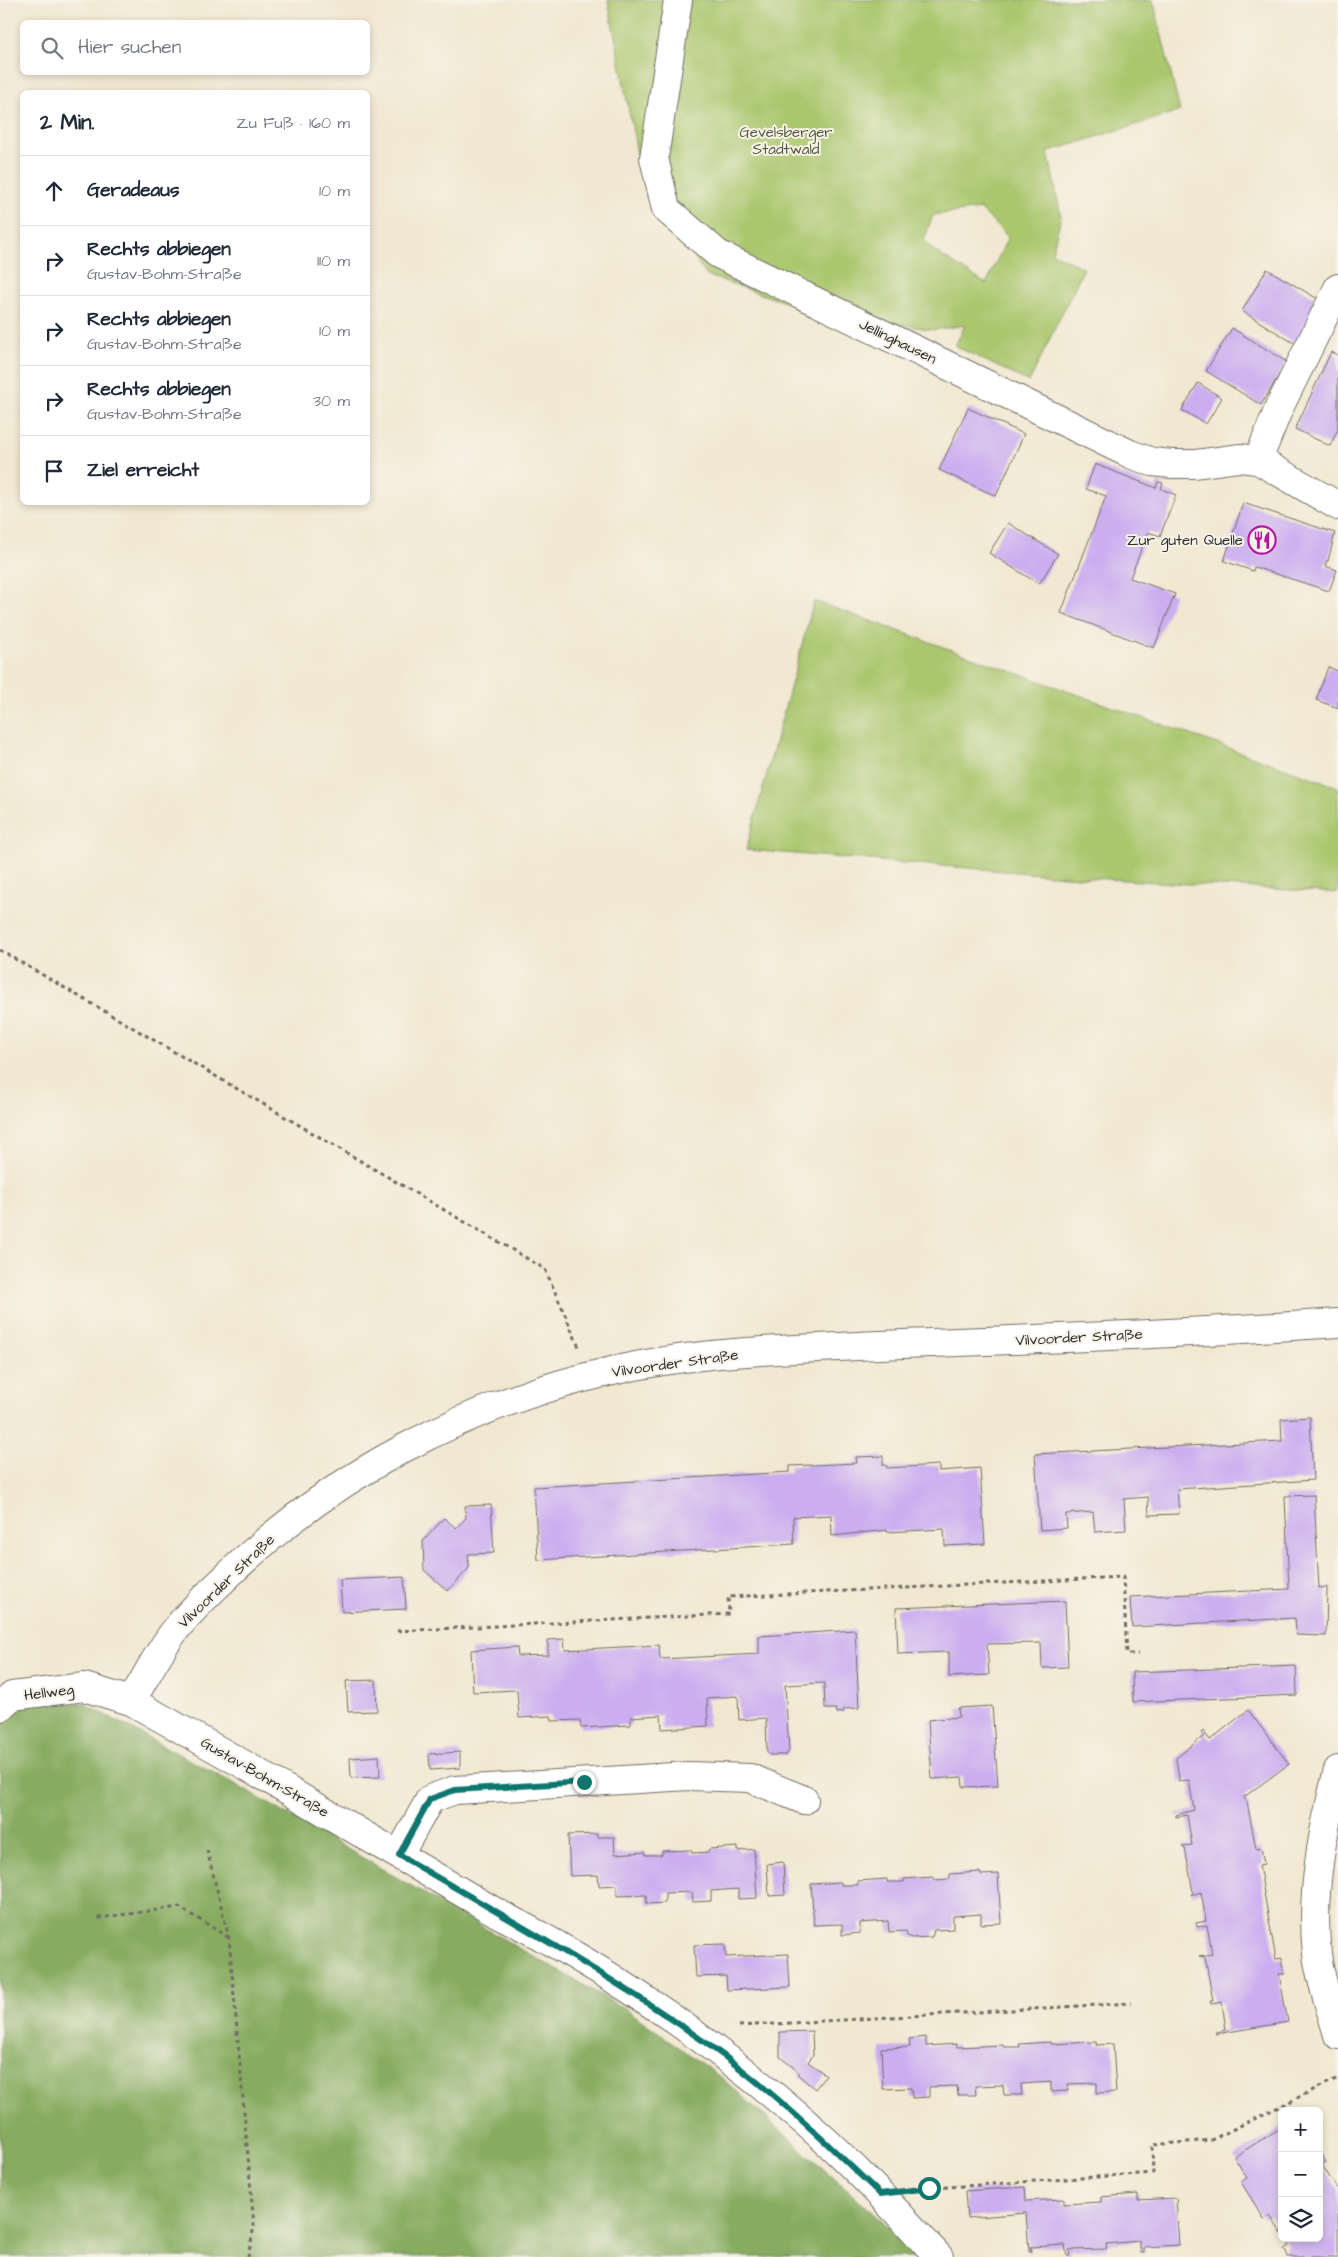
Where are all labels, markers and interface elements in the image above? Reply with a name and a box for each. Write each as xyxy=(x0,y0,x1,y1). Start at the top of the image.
search box xyxy=(20,20,370,75)
icon: search xyxy=(38,34,66,62)
text: Hier suchen xyxy=(78,34,181,61)
text: 2 Min. xyxy=(40,108,94,137)
text: Zu Fuß · 160 m xyxy=(236,112,350,134)
park label: Gevelsberger Stadtwald xyxy=(739,122,833,160)
icon: ahead xyxy=(40,177,68,205)
text: Geradeaus xyxy=(87,177,179,204)
text: 10 m xyxy=(319,180,350,202)
text: Rechts abbiegen xyxy=(87,236,231,263)
icon: right xyxy=(40,247,68,275)
text: 110 m xyxy=(317,250,350,272)
text: Gustav-Bohm-Straße xyxy=(87,263,242,285)
text: Rechts abbiegen xyxy=(87,306,231,333)
street label: Jellinghausen xyxy=(855,314,941,370)
icon: right xyxy=(40,317,68,345)
text: 10 m xyxy=(319,320,350,342)
text: Gustav-Bohm-Straße xyxy=(87,333,242,355)
text: Rechts abbiegen xyxy=(87,376,231,403)
icon: right xyxy=(40,387,68,415)
text: 30 m xyxy=(313,390,350,412)
text: Gustav-Bohm-Straße xyxy=(87,403,242,425)
icon: arrive xyxy=(40,457,68,485)
text: Ziel erreicht xyxy=(87,457,199,484)
restaurant icon: Zur guten Quelle xyxy=(1247,525,1277,555)
place label: Zur guten Quelle xyxy=(1127,530,1243,552)
street label: Vilvoorder Straße xyxy=(1015,1324,1143,1351)
street label: Vilvoorder Straße xyxy=(611,1344,740,1383)
street label: Vilvoorder Straße xyxy=(173,1530,279,1633)
street label: Hellweg xyxy=(23,1679,75,1707)
street label: Gustav-Bohm-Straße xyxy=(197,1732,333,1823)
route end xyxy=(573,1771,596,1794)
map controls xyxy=(1278,2107,1323,2242)
button: + xyxy=(1278,2107,1323,2152)
button: − xyxy=(1278,2152,1323,2197)
route start xyxy=(918,2177,941,2200)
button: layers xyxy=(1278,2197,1323,2242)

